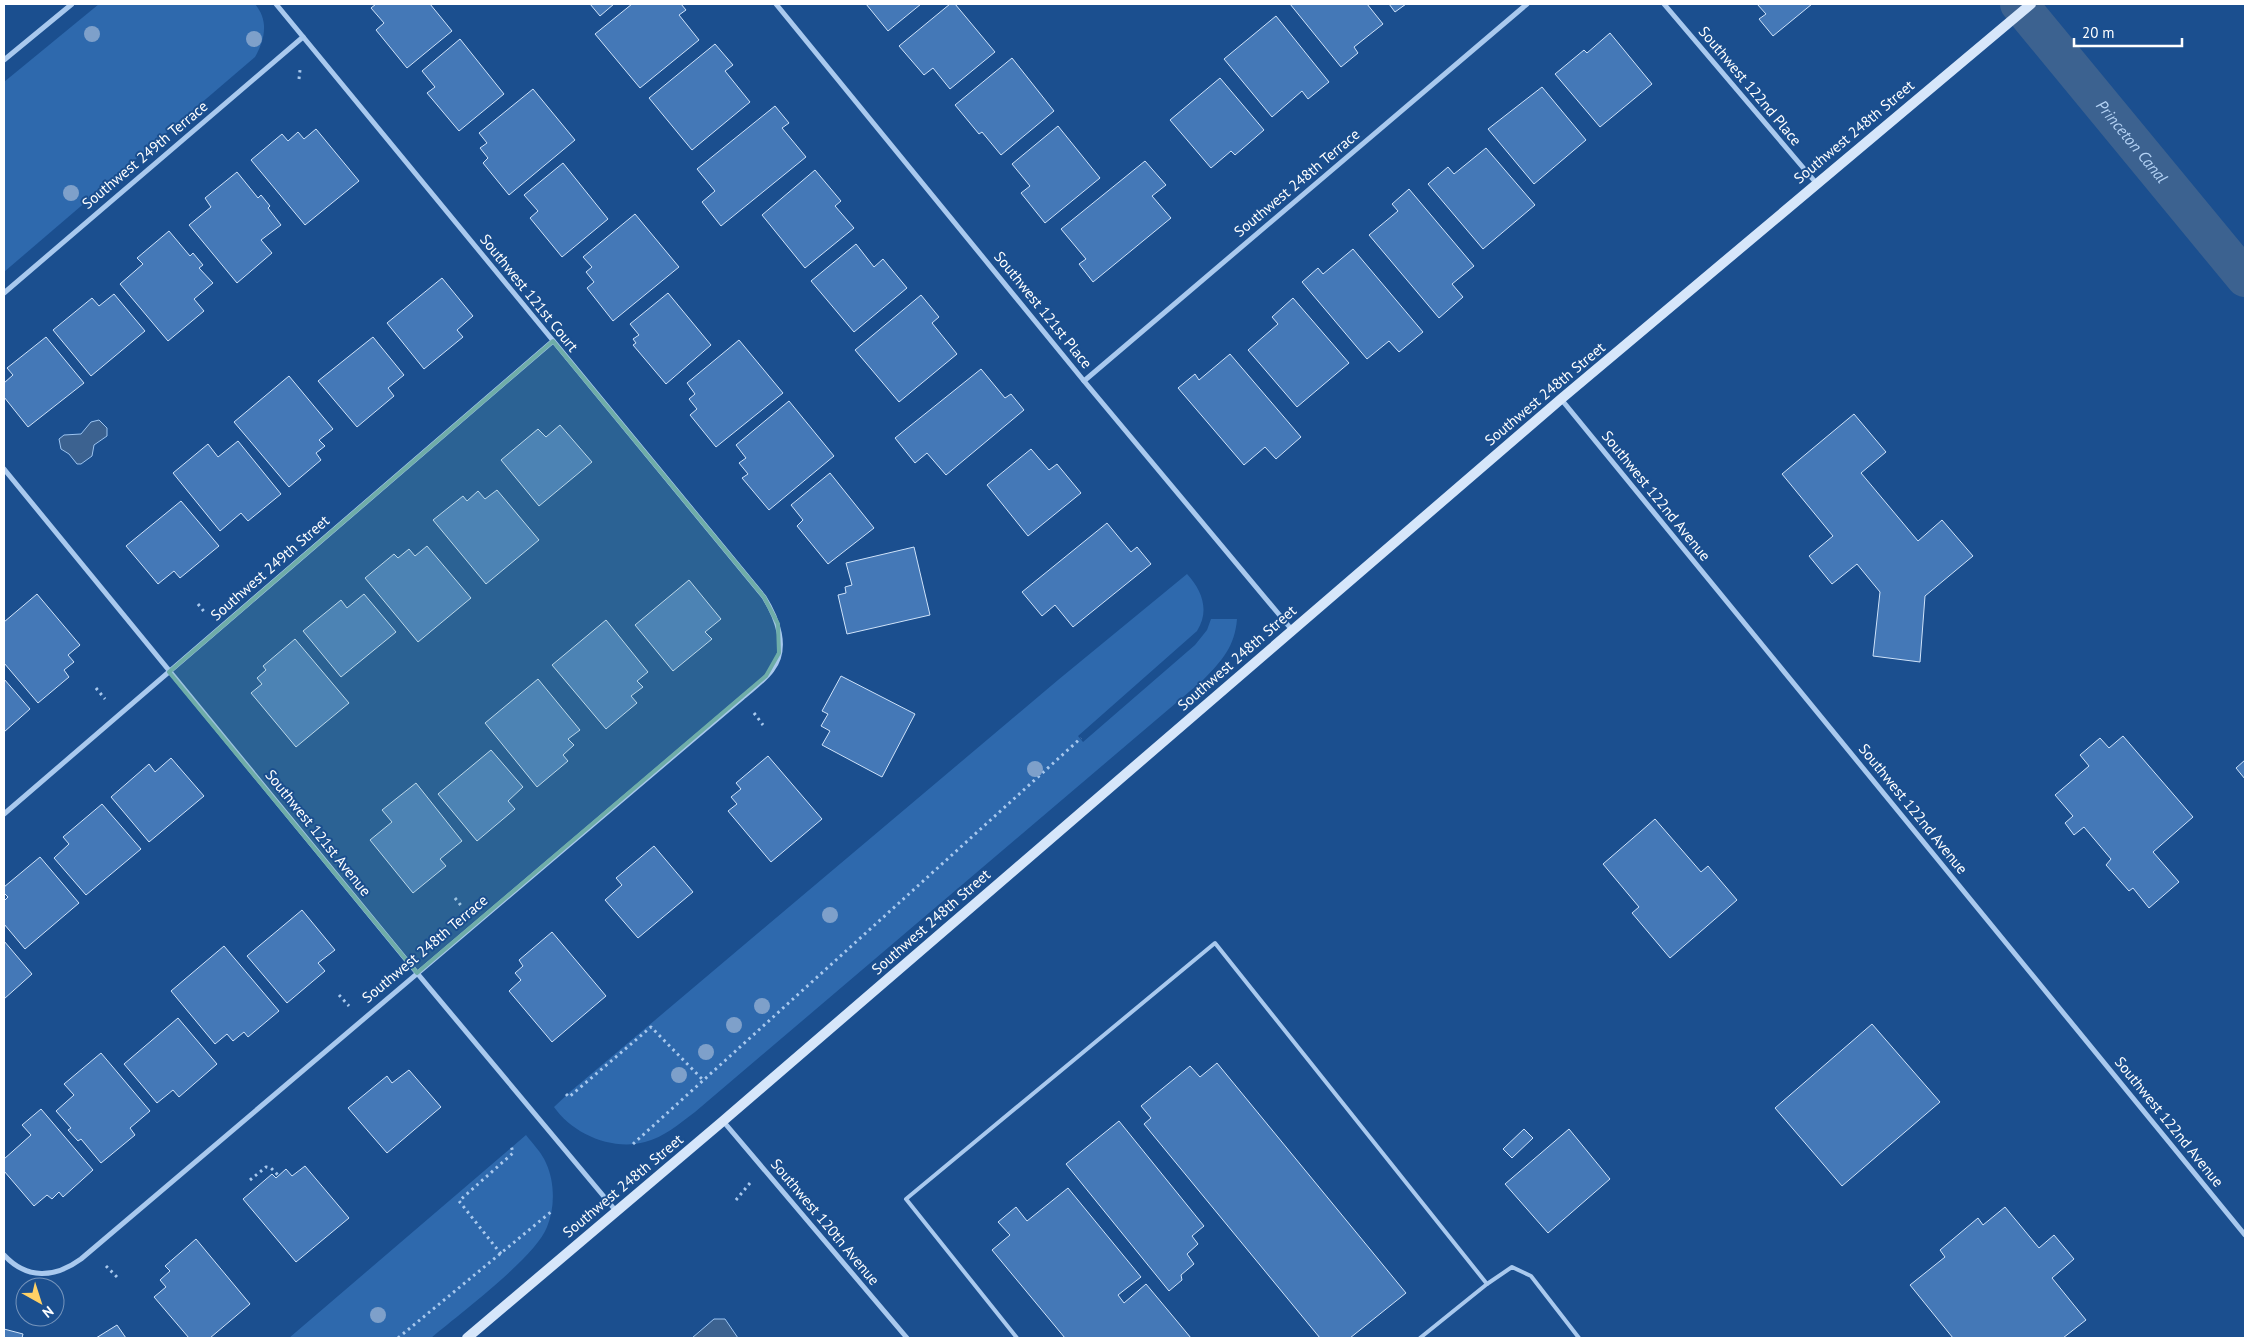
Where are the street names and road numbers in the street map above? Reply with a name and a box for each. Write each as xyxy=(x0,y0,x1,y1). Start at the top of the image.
street label: Southwest 122nd Place xyxy=(1695,22,1806,149)
street label: Southwest 248th Street xyxy=(1790,76,1918,188)
street label: Southwest 249th Terrace xyxy=(78,96,211,213)
street label: Southwest 248th Terrace xyxy=(1230,124,1363,241)
street label: Southwest 121st Court xyxy=(476,230,583,355)
street label: Southwest 121st Place xyxy=(990,247,1097,372)
street label: Southwest 248th Street xyxy=(1481,338,1609,450)
street label: Southwest 122nd Avenue xyxy=(1598,427,1715,565)
street label: Southwest 249th Street xyxy=(206,511,333,624)
street label: Southwest 248th Street xyxy=(1173,601,1300,714)
street label: Southwest 122nd Avenue xyxy=(1855,740,1972,878)
street label: Southwest 121st Avenue xyxy=(261,765,375,900)
street label: Southwest 248th Street xyxy=(867,865,994,978)
street label: Southwest 248th Terrace xyxy=(358,890,491,1007)
street label: Southwest 122nd Avenue xyxy=(2111,1053,2228,1191)
street label: Southwest 248th Street xyxy=(559,1130,687,1242)
street label: Southwest 120th Avenue xyxy=(767,1154,884,1289)

